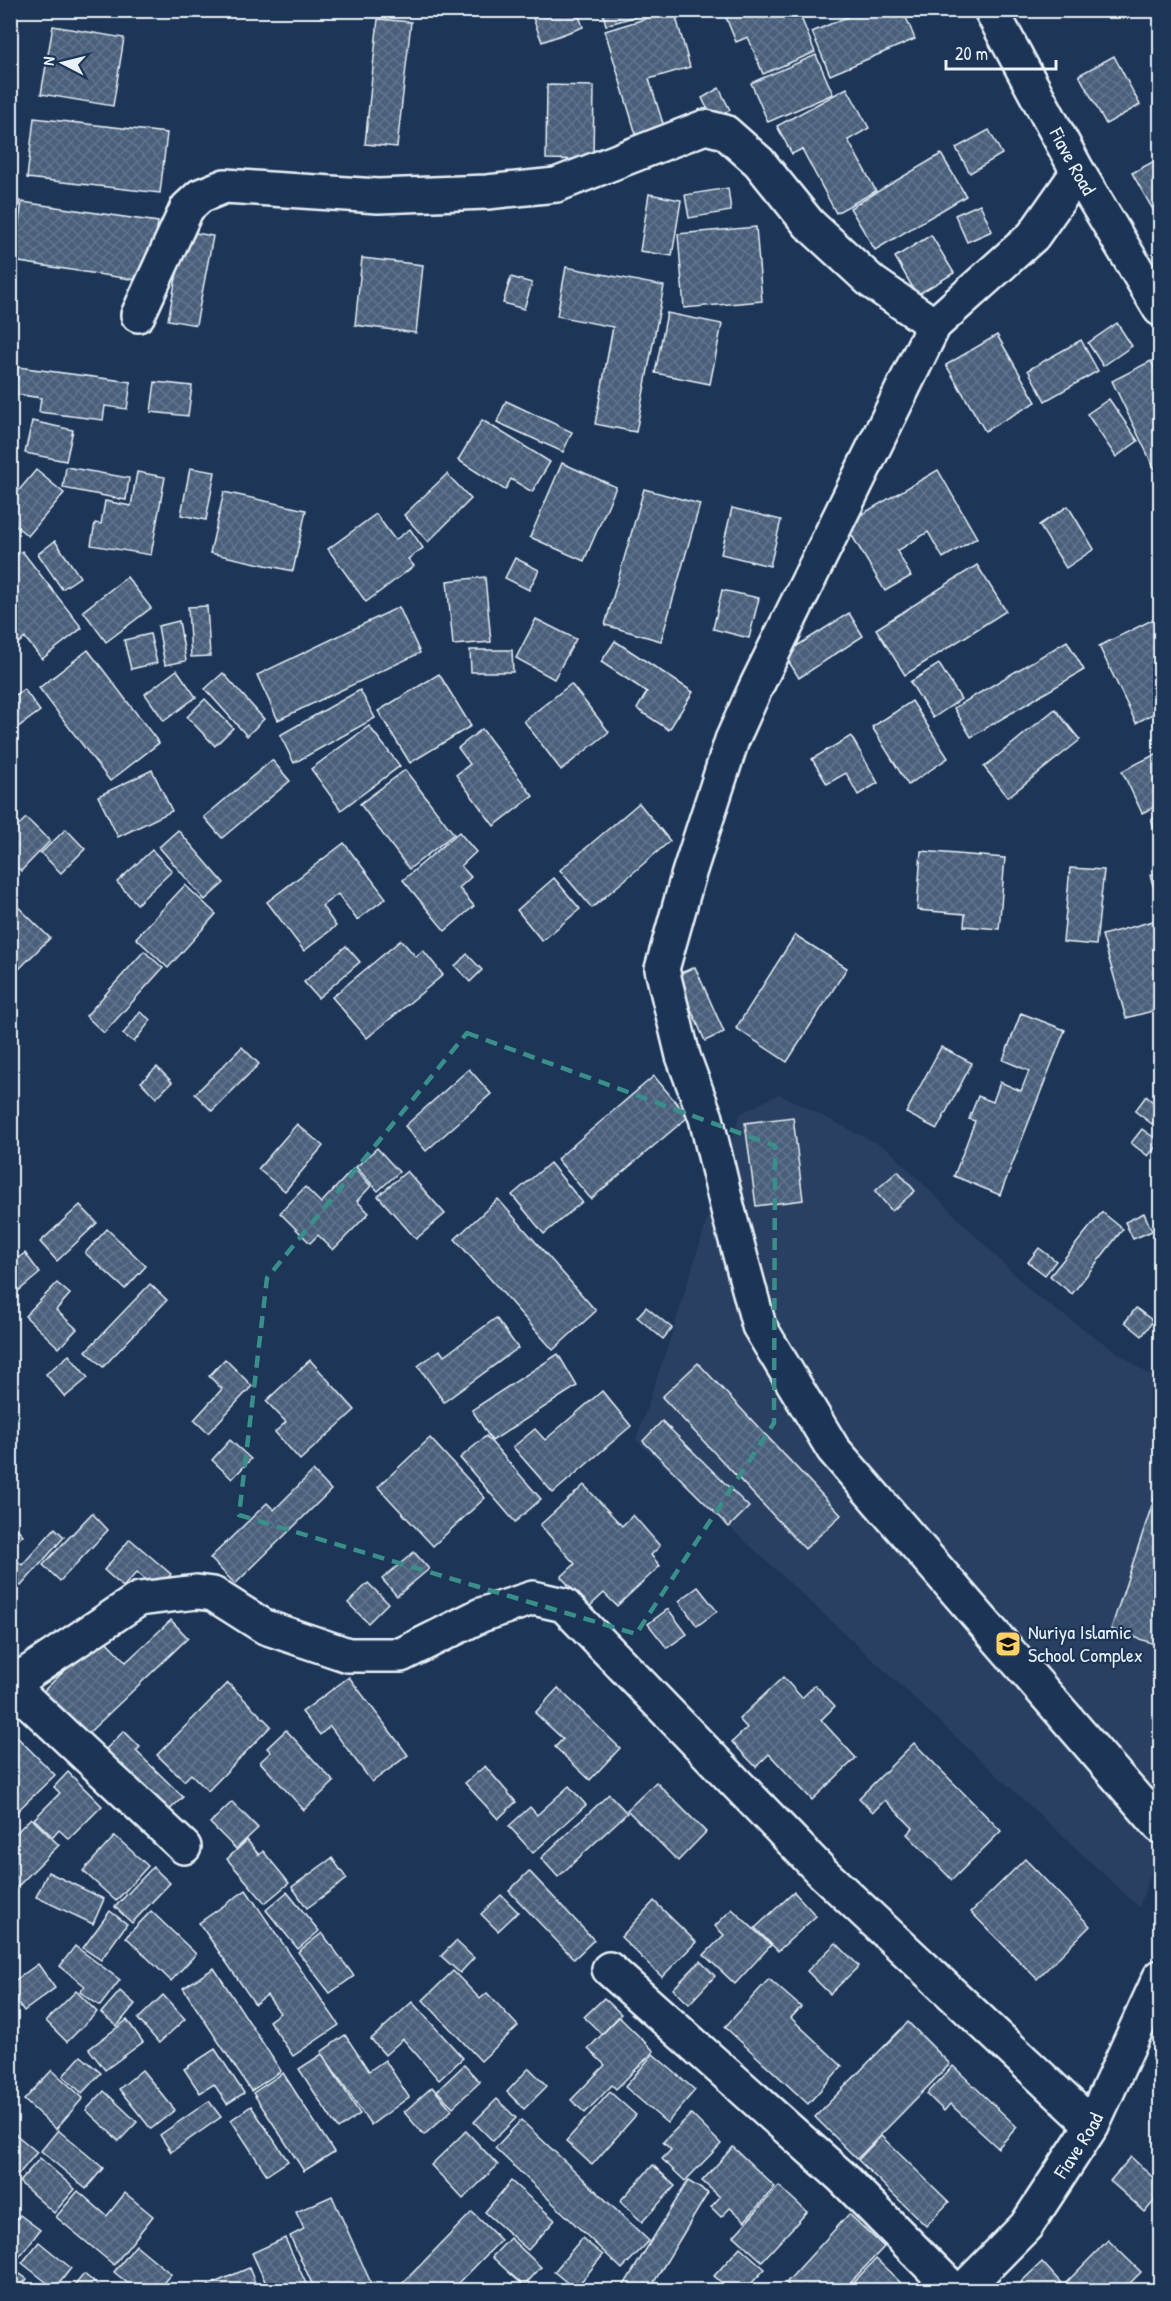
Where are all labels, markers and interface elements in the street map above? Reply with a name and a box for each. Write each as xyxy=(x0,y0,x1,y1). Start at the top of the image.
north arrow xyxy=(33,33,93,93)
scale bar xyxy=(946,33,1056,71)
text: 20 m xyxy=(955,41,988,66)
text: N xyxy=(37,55,60,67)
street label: Fiave Road xyxy=(1043,122,1103,200)
place label: Nuriya Islamic School Complex xyxy=(1028,1618,1143,1668)
school or university icon: Nuriya Islamic School Complex xyxy=(993,1629,1023,1659)
street label: Fiave Road xyxy=(1046,2108,1109,2184)

